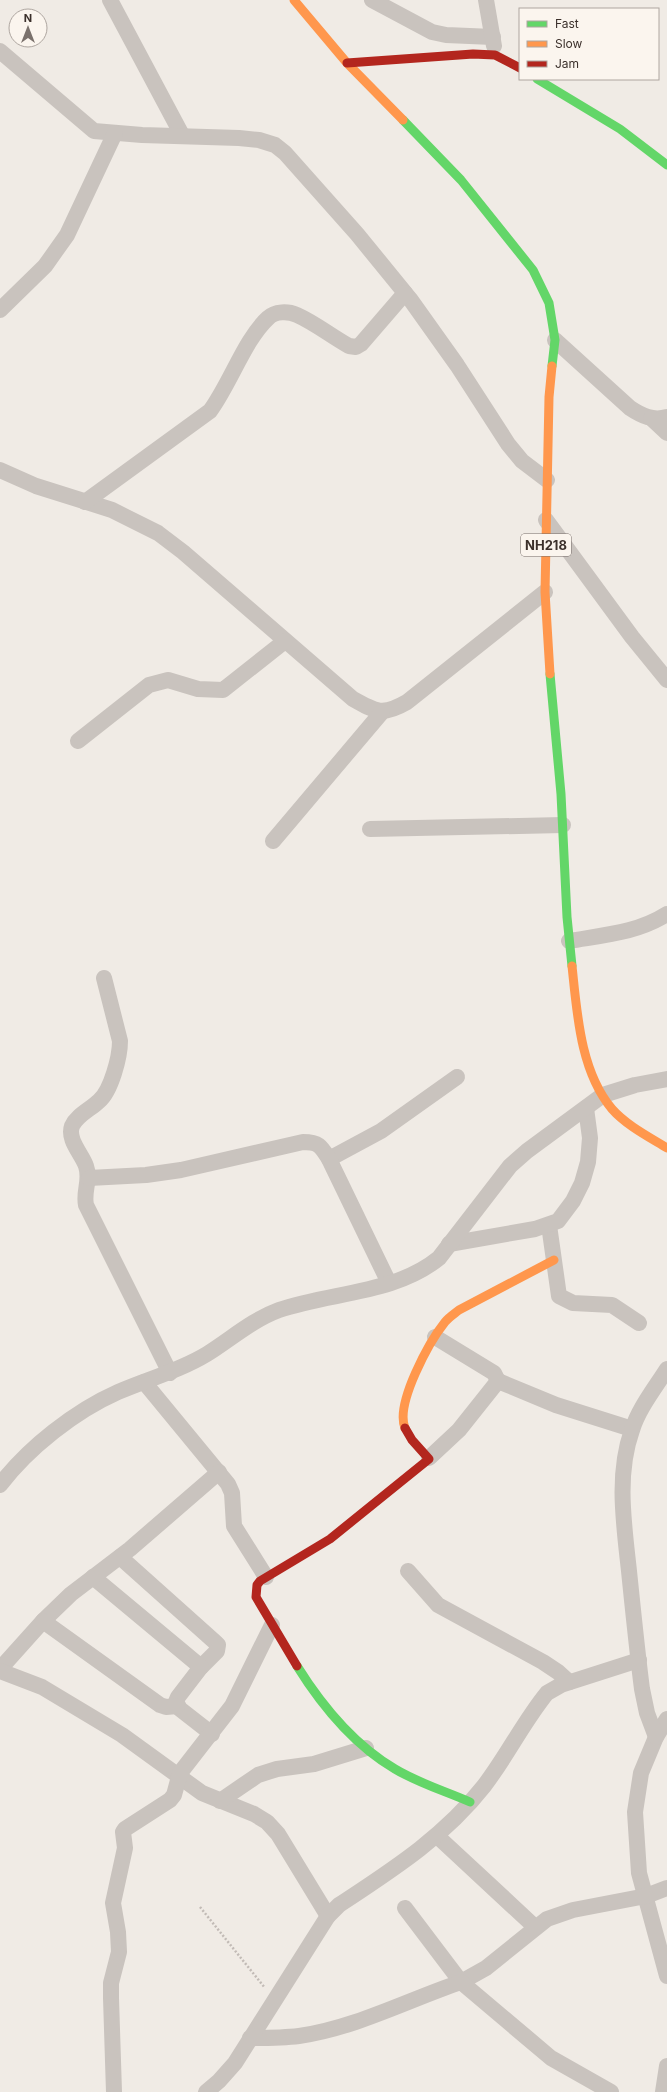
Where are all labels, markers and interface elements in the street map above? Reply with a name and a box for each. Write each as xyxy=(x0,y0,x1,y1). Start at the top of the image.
north arrow xyxy=(8,8,48,48)
legend xyxy=(519,8,659,80)
text: N xyxy=(24,11,32,25)
text: Fast xyxy=(555,16,579,31)
text: Slow xyxy=(555,36,583,51)
text: Jam xyxy=(555,56,579,71)
road number: NH218 xyxy=(521,534,571,556)

